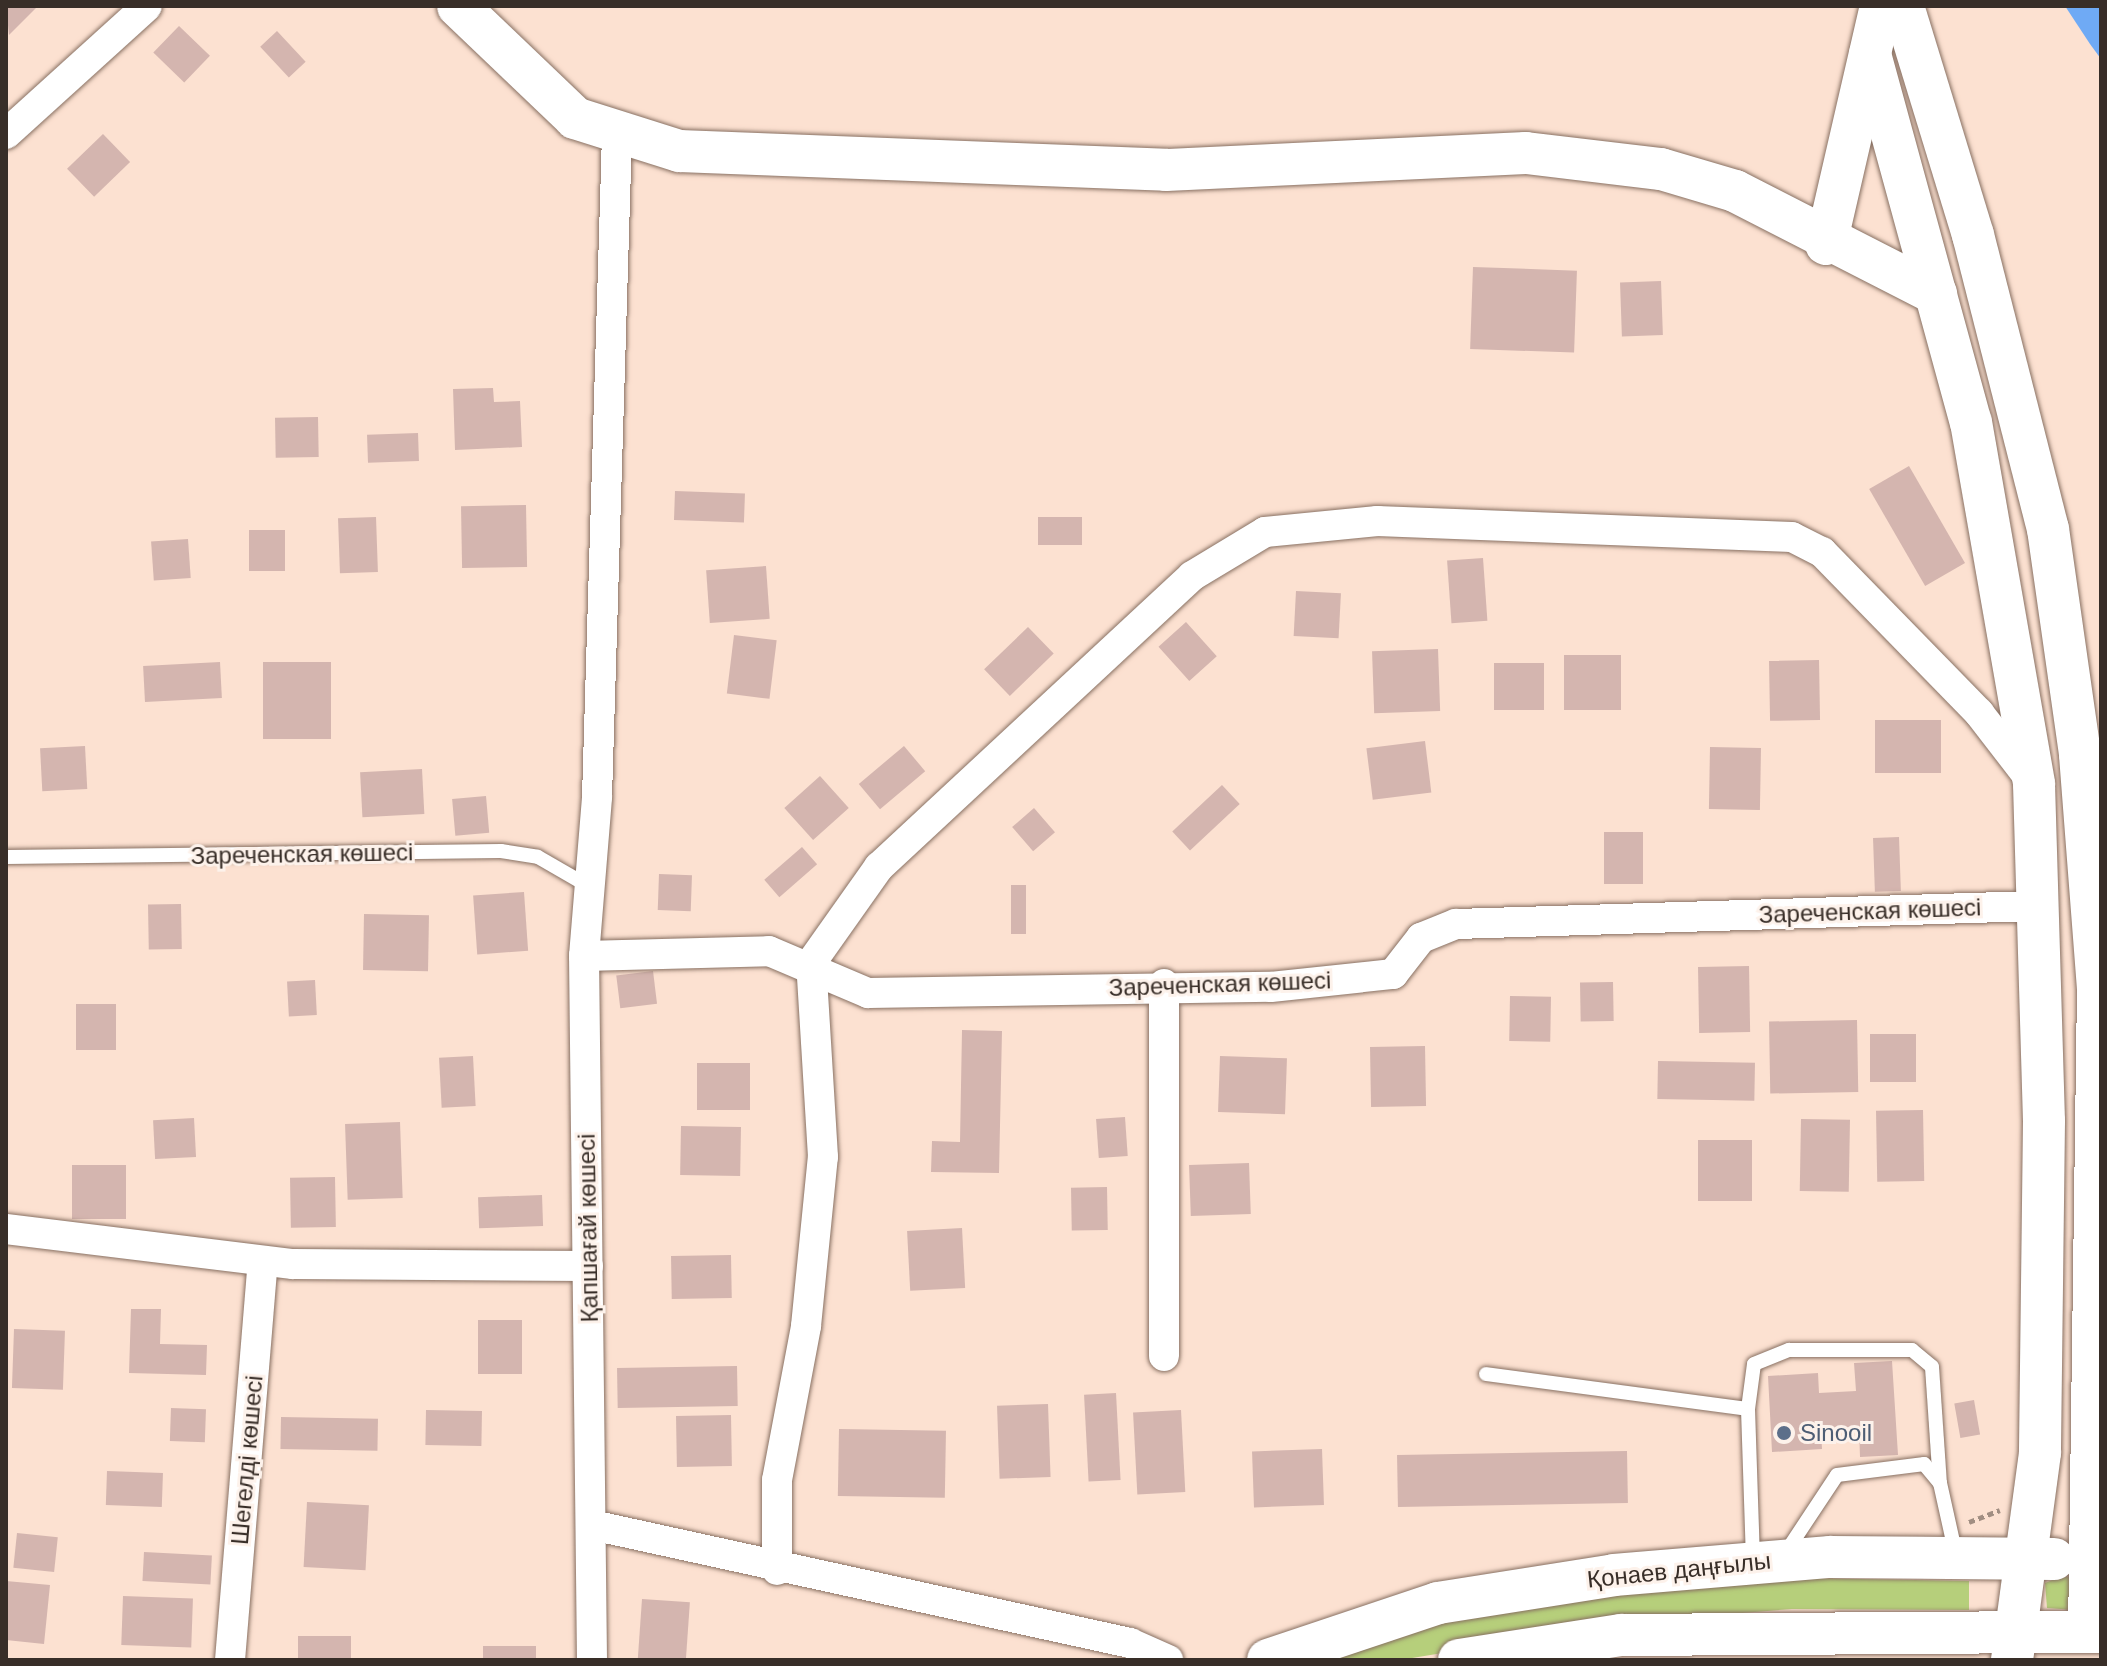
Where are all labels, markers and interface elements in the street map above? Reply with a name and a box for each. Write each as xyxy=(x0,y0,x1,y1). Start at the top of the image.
street label: Зареченская көшесі xyxy=(190,838,414,870)
street label: Зареченская көшесі xyxy=(1758,893,1982,929)
street label: Зареченская көшесі xyxy=(1108,966,1332,1002)
street label: Қапшағай көшесі xyxy=(572,1133,604,1323)
street label: Шегелді көшесі xyxy=(225,1374,269,1546)
place label: Sinooil xyxy=(1800,1419,1872,1447)
marker: Sinooil xyxy=(1775,1424,1793,1442)
street label: Қонаев даңғылы xyxy=(1586,1546,1772,1594)

